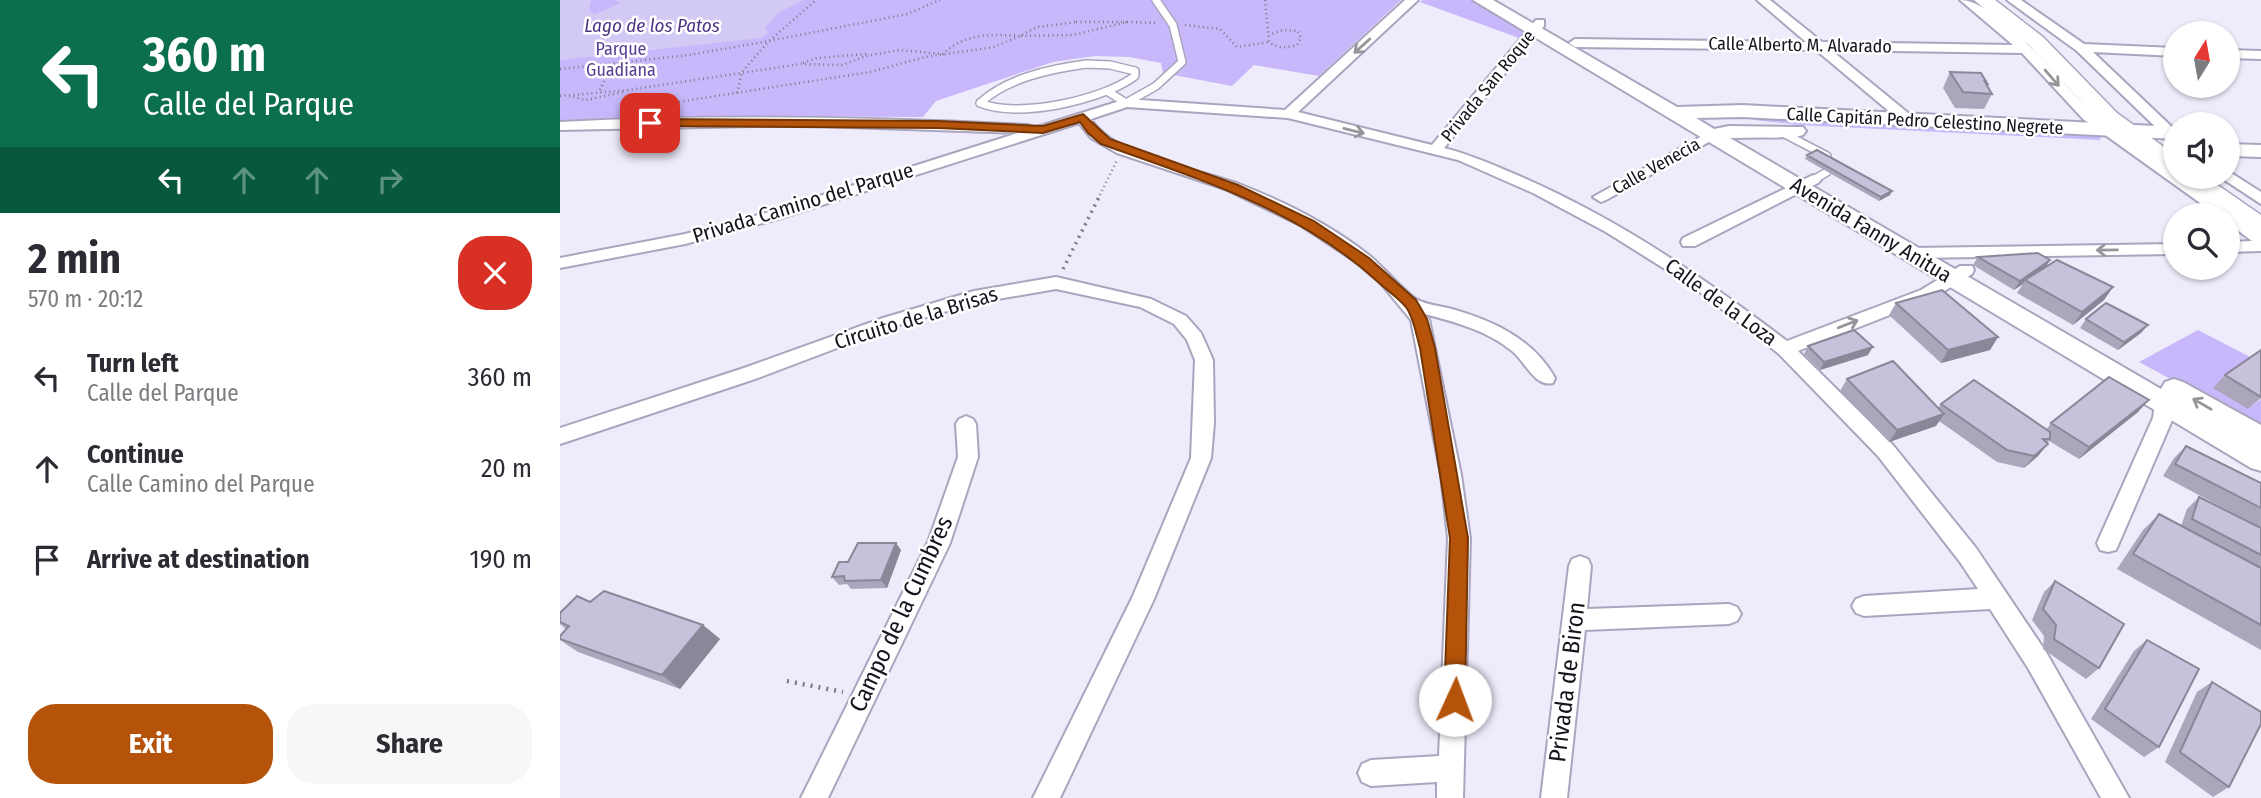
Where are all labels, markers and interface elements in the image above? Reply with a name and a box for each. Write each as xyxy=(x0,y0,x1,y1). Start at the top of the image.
water label: Lago de los Patos xyxy=(584,14,720,37)
north arrow xyxy=(2163,21,2240,98)
map controls xyxy=(2163,21,2240,280)
text: 360 m xyxy=(143,25,266,84)
street label: Privada San Roque xyxy=(1436,26,1540,146)
icon: left xyxy=(28,28,119,119)
street label: Calle Alberto M. Alvarado xyxy=(1708,32,1892,58)
park label: Parque Guadiana xyxy=(586,38,656,81)
one-way arrow xyxy=(1353,38,1371,54)
one-way arrow xyxy=(2044,69,2060,87)
text: Calle del Parque xyxy=(143,85,354,123)
pin xyxy=(620,93,680,153)
street label: Calle Capitán Pedro Celestino Negrete xyxy=(1786,103,2064,139)
icon: arrive xyxy=(631,104,669,142)
button: sound xyxy=(2163,112,2240,189)
one-way arrow xyxy=(1342,125,1365,138)
street label: Calle Venecia xyxy=(1608,133,1704,199)
street label: Privada Camino del Parque xyxy=(689,157,917,249)
icon: left xyxy=(152,161,190,199)
icon: ahead xyxy=(225,161,263,199)
icon: ahead xyxy=(298,161,336,199)
icon: right xyxy=(371,161,409,199)
street label: Avenida Fanny Anitua xyxy=(1786,172,1956,288)
button: search xyxy=(2163,203,2240,280)
text: 2 min xyxy=(28,234,121,284)
button: close xyxy=(458,236,532,310)
one-way arrow xyxy=(2096,244,2119,257)
street label: Calle de la Loza xyxy=(1660,253,1782,351)
street label: Circuito de la Brisas xyxy=(831,281,1001,355)
text: 570 m · 20:12 xyxy=(28,285,143,313)
one-way arrow xyxy=(1837,317,1859,330)
text: Turn left xyxy=(87,348,179,379)
icon: left xyxy=(28,359,66,397)
text: 360 m xyxy=(468,362,532,393)
text: Calle del Parque xyxy=(87,379,239,407)
one-way arrow xyxy=(2192,397,2212,411)
text: Continue xyxy=(87,439,184,470)
icon: ahead xyxy=(28,450,66,488)
text: 20 m xyxy=(481,453,532,484)
text: Calle Camino del Parque xyxy=(87,470,315,498)
street label: Campo de la Cumbres xyxy=(843,512,959,716)
icon: arrive xyxy=(28,541,66,579)
text: Arrive at destination xyxy=(87,544,310,575)
text: 190 m xyxy=(470,544,532,575)
street label: Privada de Biron xyxy=(1543,600,1591,764)
position arrow xyxy=(1418,663,1492,737)
button: Exit xyxy=(28,704,273,784)
button: Share xyxy=(287,704,532,784)

